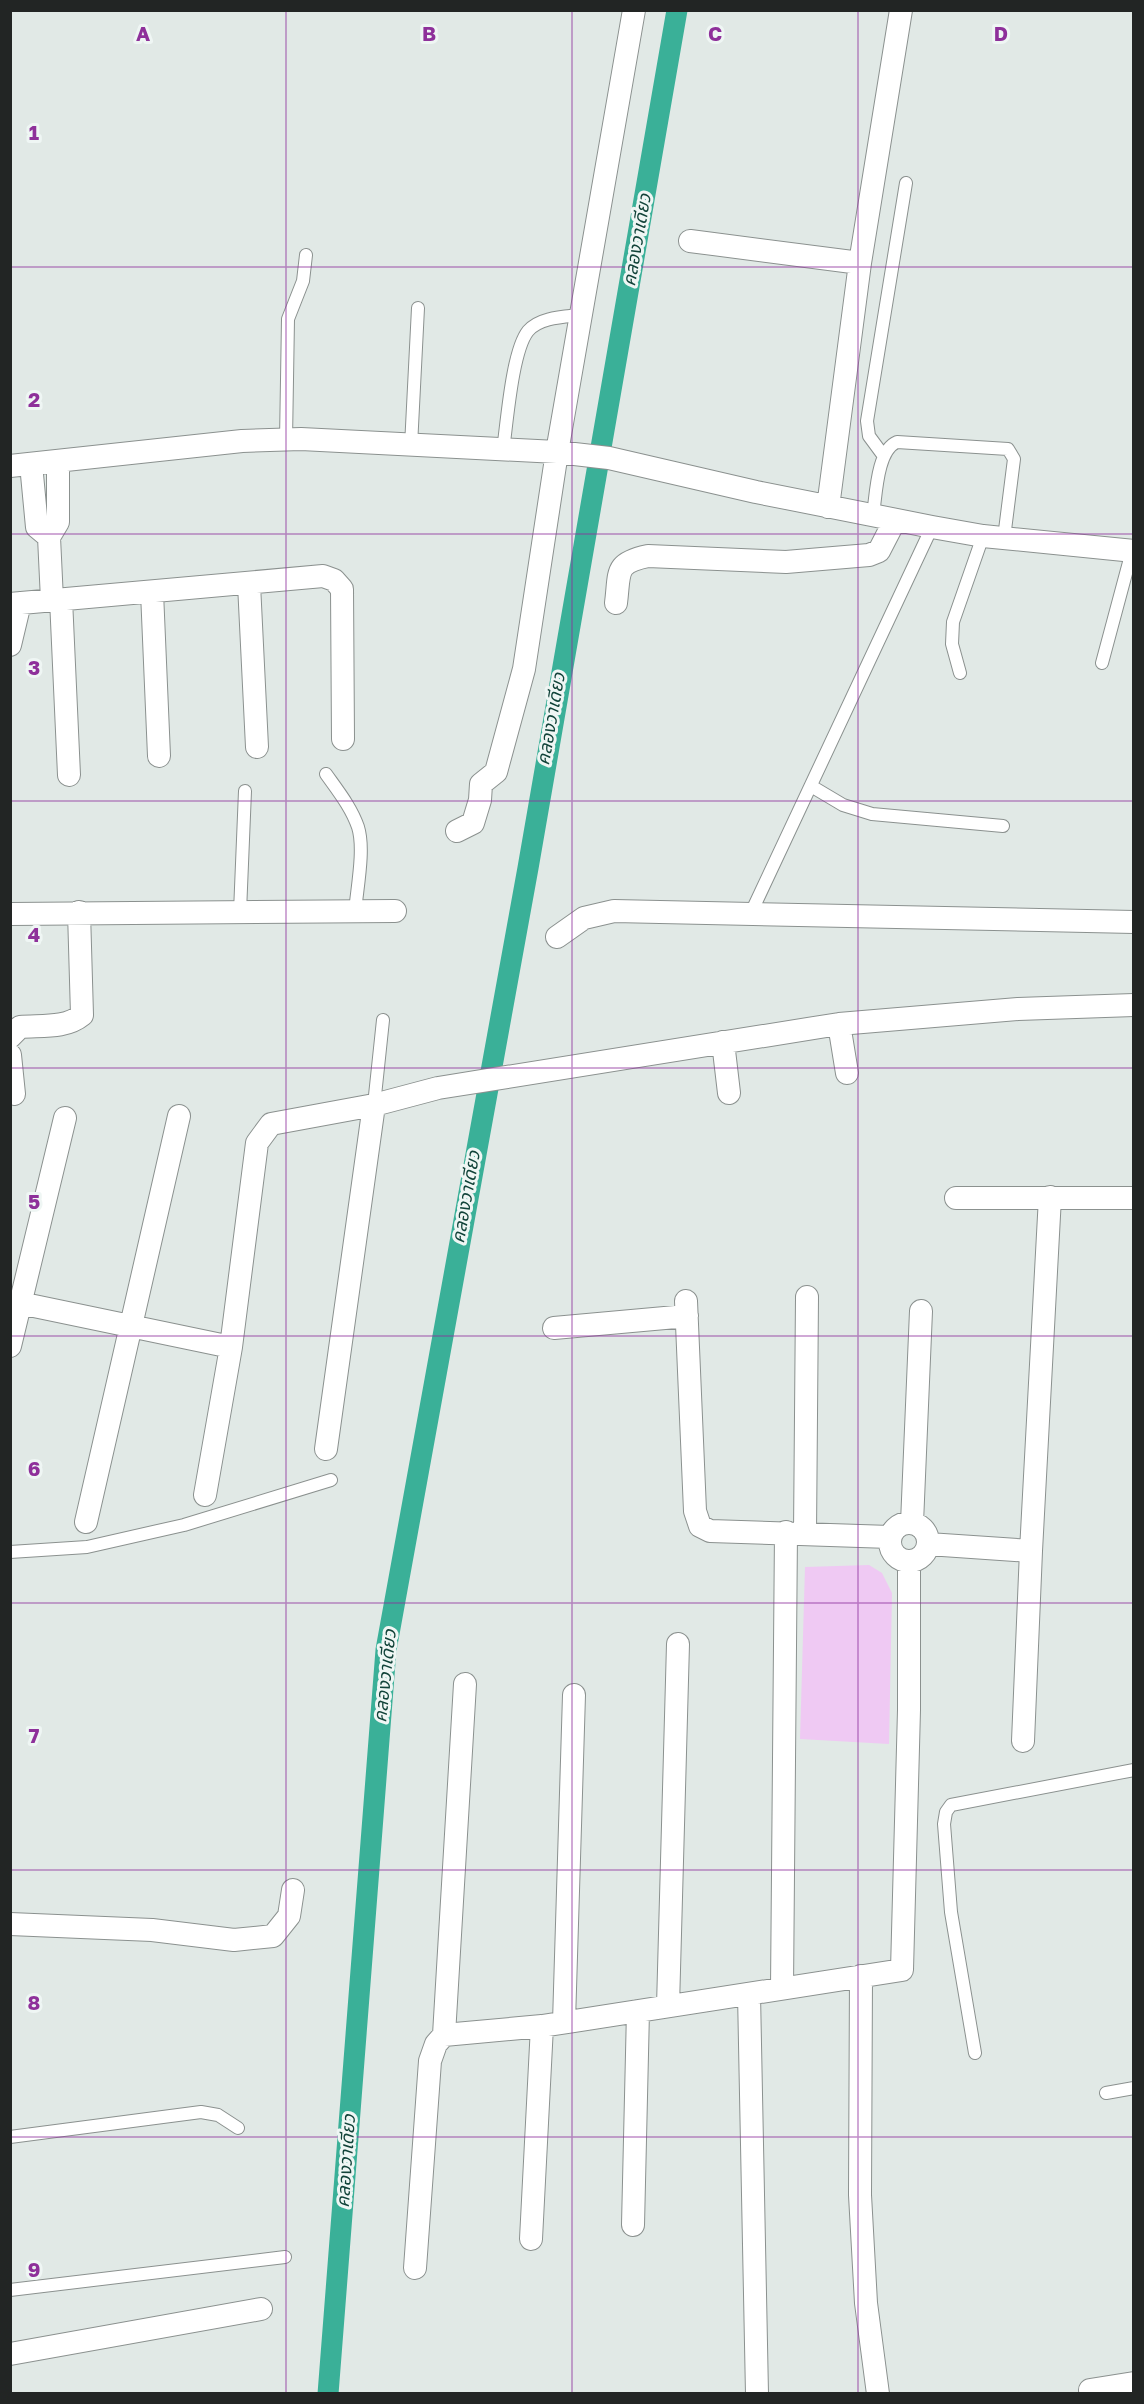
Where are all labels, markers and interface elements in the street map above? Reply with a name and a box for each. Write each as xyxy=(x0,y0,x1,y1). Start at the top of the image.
text: A xyxy=(136,21,150,45)
text: B xyxy=(422,21,436,45)
text: C xyxy=(708,21,722,45)
text: D xyxy=(994,21,1008,45)
text: 1 xyxy=(29,120,39,144)
water label: คลองวาเดียว xyxy=(617,191,655,288)
text: 2 xyxy=(28,387,40,411)
text: 3 xyxy=(28,655,40,679)
water label: คลองวาเดียว xyxy=(531,670,569,767)
text: 4 xyxy=(28,922,40,946)
water label: คลองวาเดียว xyxy=(446,1148,484,1245)
text: 5 xyxy=(28,1189,40,1213)
text: 6 xyxy=(28,1456,40,1480)
water label: คลองวาเดียว xyxy=(368,1627,400,1723)
text: 7 xyxy=(29,1723,40,1747)
text: 8 xyxy=(28,1990,40,2014)
water label: คลองวาเดียว xyxy=(331,2113,359,2208)
text: 9 xyxy=(28,2257,40,2281)

